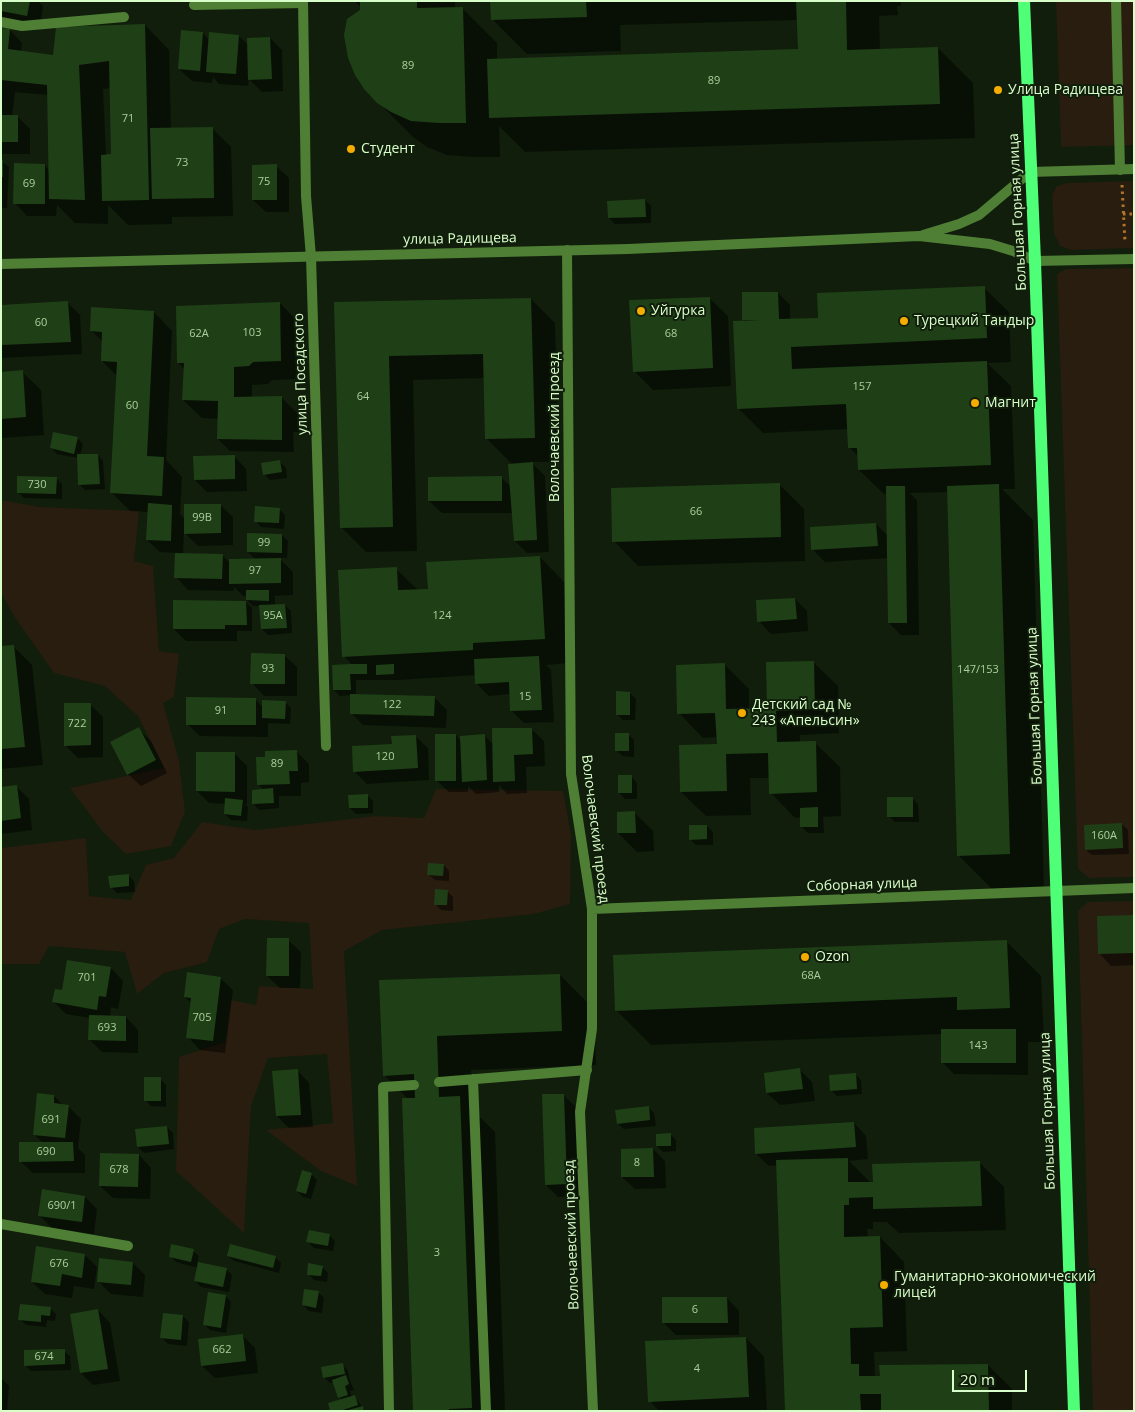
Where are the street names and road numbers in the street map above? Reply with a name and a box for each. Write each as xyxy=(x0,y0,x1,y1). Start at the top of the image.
street label: Большая Горная улица xyxy=(1005,133,1031,291)
street label: улица Радищева xyxy=(403,230,517,248)
street label: улица Посадского xyxy=(290,313,312,435)
street label: Волочаевский проезд xyxy=(547,352,563,502)
street label: Большая Горная улица xyxy=(1024,627,1046,785)
street label: Волочаевский проезд xyxy=(578,754,612,904)
street label: Соборная улица xyxy=(806,875,918,895)
street label: Большая Горная улица xyxy=(1037,1032,1059,1190)
street label: Волочаевский проезд xyxy=(561,1160,583,1310)

